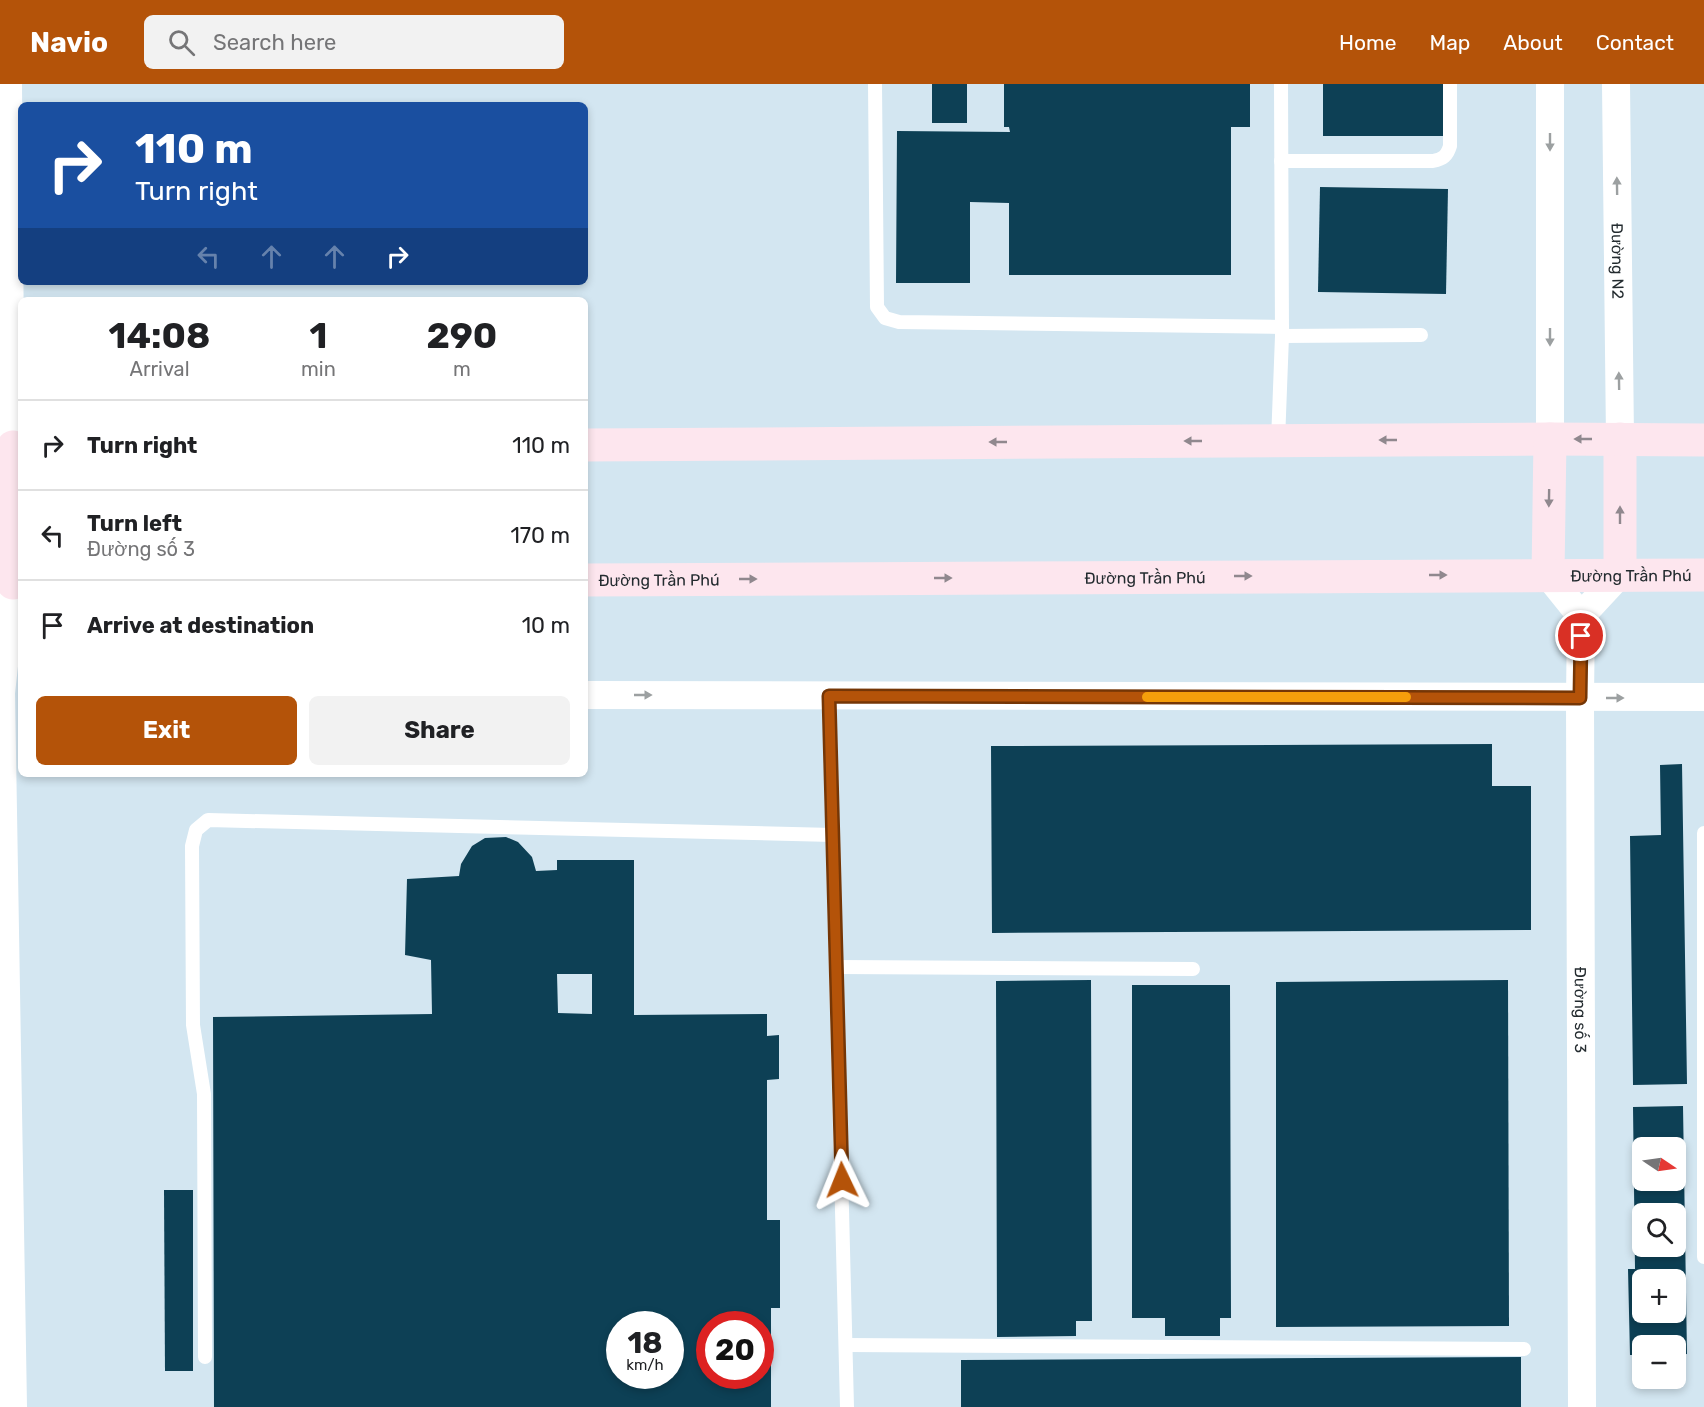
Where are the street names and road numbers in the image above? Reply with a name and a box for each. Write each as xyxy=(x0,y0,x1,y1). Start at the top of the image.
street label: Đường N2 xyxy=(1608,223,1628,299)
street label: Đường Trần Phú xyxy=(1570,564,1692,585)
street label: Đường Trần Phú xyxy=(1084,567,1206,587)
street label: Đường Trần Phú xyxy=(598,569,720,589)
street label: Đường số 3 xyxy=(1571,967,1592,1053)

